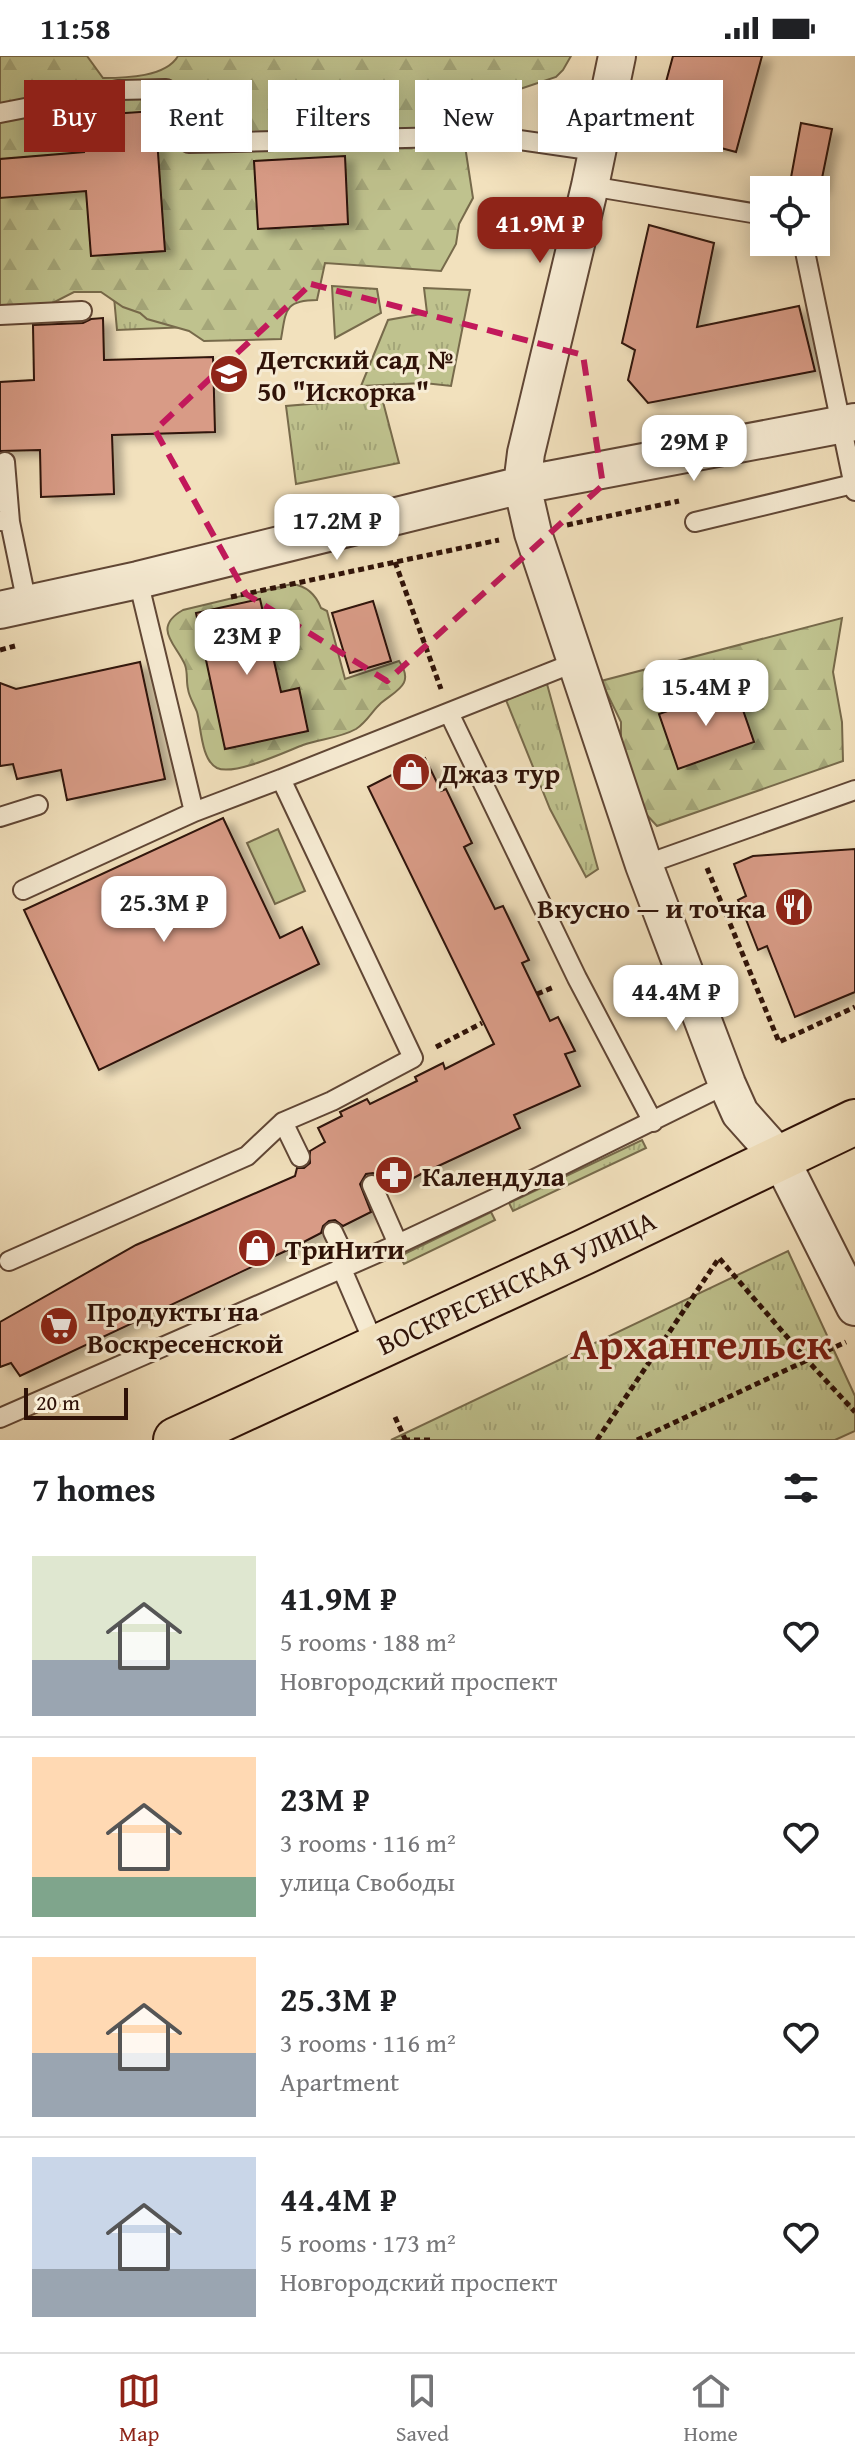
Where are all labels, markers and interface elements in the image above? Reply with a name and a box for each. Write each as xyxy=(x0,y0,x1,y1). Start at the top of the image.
text: 11:58 xyxy=(40,6,111,50)
chip: Buy xyxy=(24,80,125,152)
chip: Rent xyxy=(141,80,252,152)
chip: Filters xyxy=(268,80,399,152)
chip: New xyxy=(415,80,522,152)
chip: Apartment xyxy=(538,80,723,152)
map controls xyxy=(750,176,830,256)
button: locate xyxy=(750,176,830,256)
pin: 41.9M ₽ xyxy=(466,197,614,265)
text: 41.9M ₽ xyxy=(495,203,585,242)
place label: Детский сад № 50 "Искорка" xyxy=(256,338,454,411)
school or university icon: Детский сад № 50 "Искорка" xyxy=(208,353,250,395)
pin: 29M ₽ xyxy=(638,415,750,483)
text: 29M ₽ xyxy=(660,421,728,460)
pin: 17.2M ₽ xyxy=(263,494,411,562)
text: 17.2M ₽ xyxy=(292,500,382,539)
pin: 23M ₽ xyxy=(191,609,303,677)
text: 23M ₽ xyxy=(213,615,281,654)
pin: 15.4M ₽ xyxy=(632,660,780,728)
text: 15.4M ₽ xyxy=(661,666,751,705)
shop icon: Джаз тур xyxy=(390,751,432,793)
place label: Джаз тур xyxy=(438,752,560,793)
pin: 25.3M ₽ xyxy=(90,876,238,944)
text: 25.3M ₽ xyxy=(119,882,209,921)
restaurant icon: Вкусно — и точка xyxy=(773,886,815,928)
place label: Вкусно — и точка xyxy=(537,887,767,928)
pin: 44.4M ₽ xyxy=(602,965,750,1033)
text: 44.4M ₽ xyxy=(631,971,721,1010)
pharmacy icon: Календула xyxy=(373,1154,415,1196)
place label: Календула xyxy=(422,1155,566,1196)
street label: ВОСКРЕСЕНСКАЯ УЛИЦА xyxy=(370,1199,662,1365)
shop icon: ТриНити xyxy=(236,1227,278,1269)
place label: ТриНити xyxy=(285,1228,405,1269)
place label: Продукты на Воскресенской xyxy=(87,1290,283,1363)
supermarket icon: Продукты на Воскресенской xyxy=(38,1305,80,1347)
district label: Архангельск xyxy=(570,1311,832,1375)
scale bar xyxy=(24,1384,128,1420)
text: 20 m xyxy=(36,1386,80,1418)
text: 7 homes xyxy=(32,1464,156,1513)
icon: filters xyxy=(779,1466,823,1510)
text: 41.9M ₽ xyxy=(280,1573,397,1622)
icon: home xyxy=(96,1588,192,1684)
icon: heart xyxy=(779,1614,823,1658)
text: 5 rooms · 188 m² xyxy=(280,1622,456,1661)
text: Новгородский проспект xyxy=(280,1661,557,1700)
text: 23M ₽ xyxy=(280,1774,370,1823)
icon: home xyxy=(96,1789,192,1885)
icon: heart xyxy=(779,1815,823,1859)
text: 3 rooms · 116 m² xyxy=(280,1823,456,1862)
text: улица Свободы xyxy=(280,1862,455,1901)
text: 25.3M ₽ xyxy=(280,1974,397,2023)
icon: home xyxy=(96,1989,192,2085)
icon: heart xyxy=(779,2015,823,2059)
text: 3 rooms · 116 m² xyxy=(280,2023,456,2062)
text: Apartment xyxy=(280,2062,399,2101)
text: 44.4M ₽ xyxy=(280,2174,397,2223)
icon: home xyxy=(96,2189,192,2285)
icon: heart xyxy=(779,2215,823,2259)
text: 5 rooms · 173 m² xyxy=(280,2223,456,2262)
text: Новгородский проспект xyxy=(280,2262,557,2301)
tab: Map xyxy=(117,2369,161,2449)
tab: Saved xyxy=(396,2369,449,2449)
tab: Home xyxy=(684,2369,738,2449)

